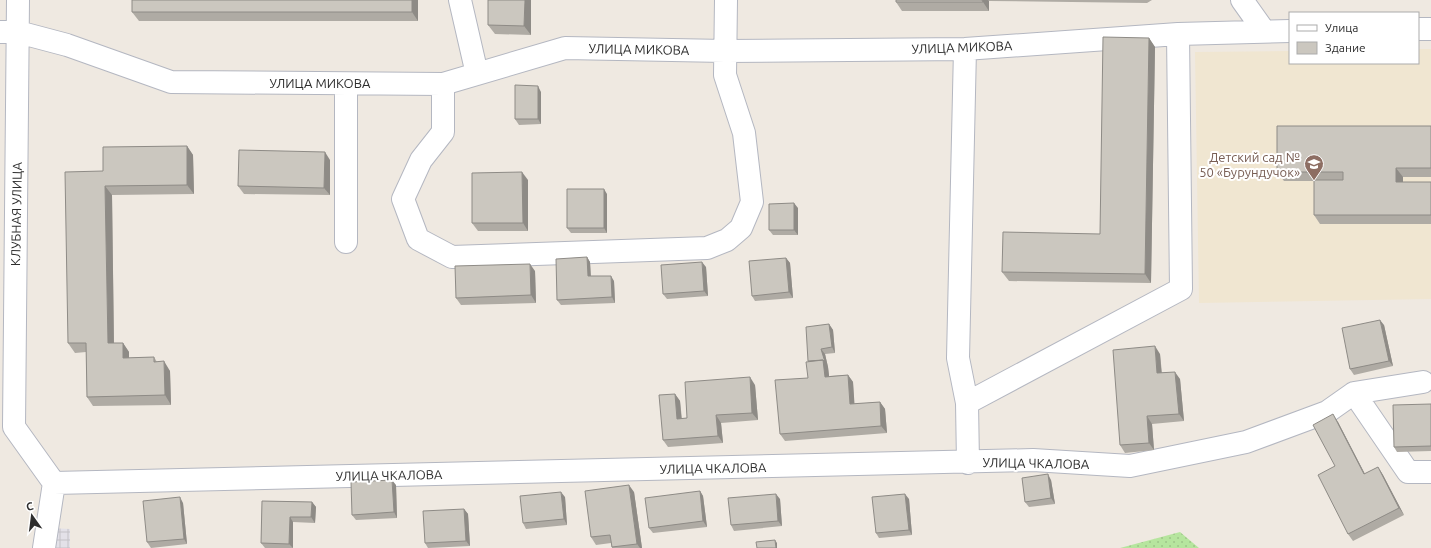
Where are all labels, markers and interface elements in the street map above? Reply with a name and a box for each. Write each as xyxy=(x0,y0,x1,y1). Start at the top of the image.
legend xyxy=(1289,12,1419,64)
text: Улица xyxy=(1325,21,1358,34)
street label: УЛИЦА МИКОВА xyxy=(911,38,1013,56)
street label: УЛИЦА МИКОВА xyxy=(588,41,690,57)
text: Здание xyxy=(1325,41,1366,54)
street label: УЛИЦА МИКОВА xyxy=(270,76,371,90)
place label: Детский сад № 50 «Бурундучок» xyxy=(1199,150,1300,179)
school or university icon: Детский сад № 50 «Бурундучок» xyxy=(1303,153,1325,181)
street label: КЛУБНАЯ УЛИЦА xyxy=(8,161,24,266)
street label: УЛИЦА ЧКАЛОВА xyxy=(983,455,1090,471)
street label: УЛИЦА ЧКАЛОВА xyxy=(660,460,767,476)
street label: УЛИЦА ЧКАЛОВА xyxy=(336,467,443,483)
north arrow xyxy=(12,496,52,536)
text: С xyxy=(25,500,34,513)

